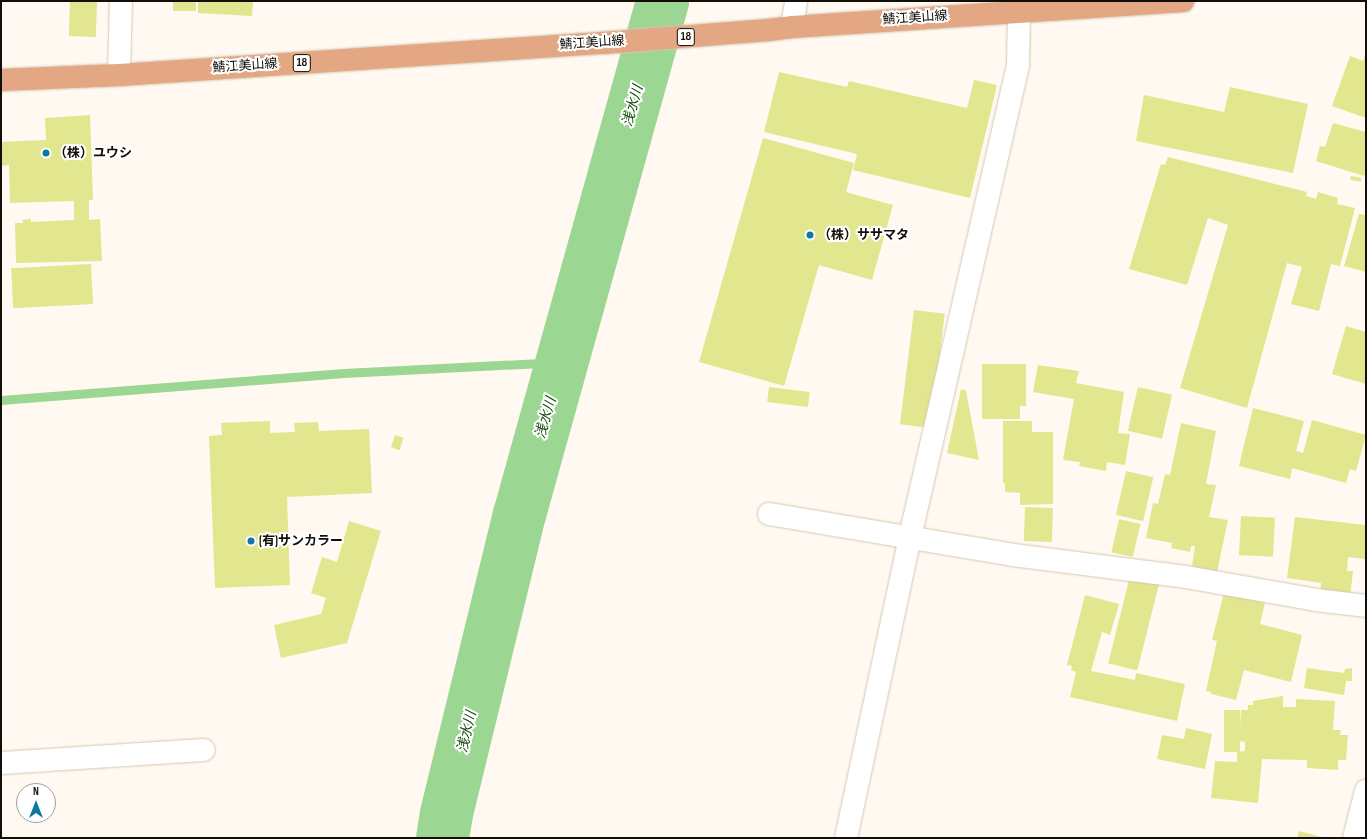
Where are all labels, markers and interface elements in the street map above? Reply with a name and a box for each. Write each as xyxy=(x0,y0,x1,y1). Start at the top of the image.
street label: 鯖江美山線 xyxy=(882,8,948,28)
road number: 18 xyxy=(676,27,696,47)
street label: 鯖江美山線 xyxy=(559,33,625,53)
road number: 18 xyxy=(292,53,312,73)
street label: 鯖江美山線 xyxy=(212,56,278,76)
water label: 浅水川 xyxy=(619,83,647,129)
place label: （株）ユウシ xyxy=(54,145,132,161)
marker: （株）ユウシ xyxy=(41,148,51,158)
place label: （株）ササマタ xyxy=(818,227,909,243)
marker: （株）ササマタ xyxy=(805,230,815,240)
water label: 浅水川 xyxy=(532,395,560,441)
place label: (有)サンカラー xyxy=(259,533,343,549)
marker: (有)サンカラー xyxy=(246,536,256,546)
water label: 浅水川 xyxy=(454,710,480,754)
north arrow xyxy=(16,783,56,823)
text: N xyxy=(33,785,39,798)

